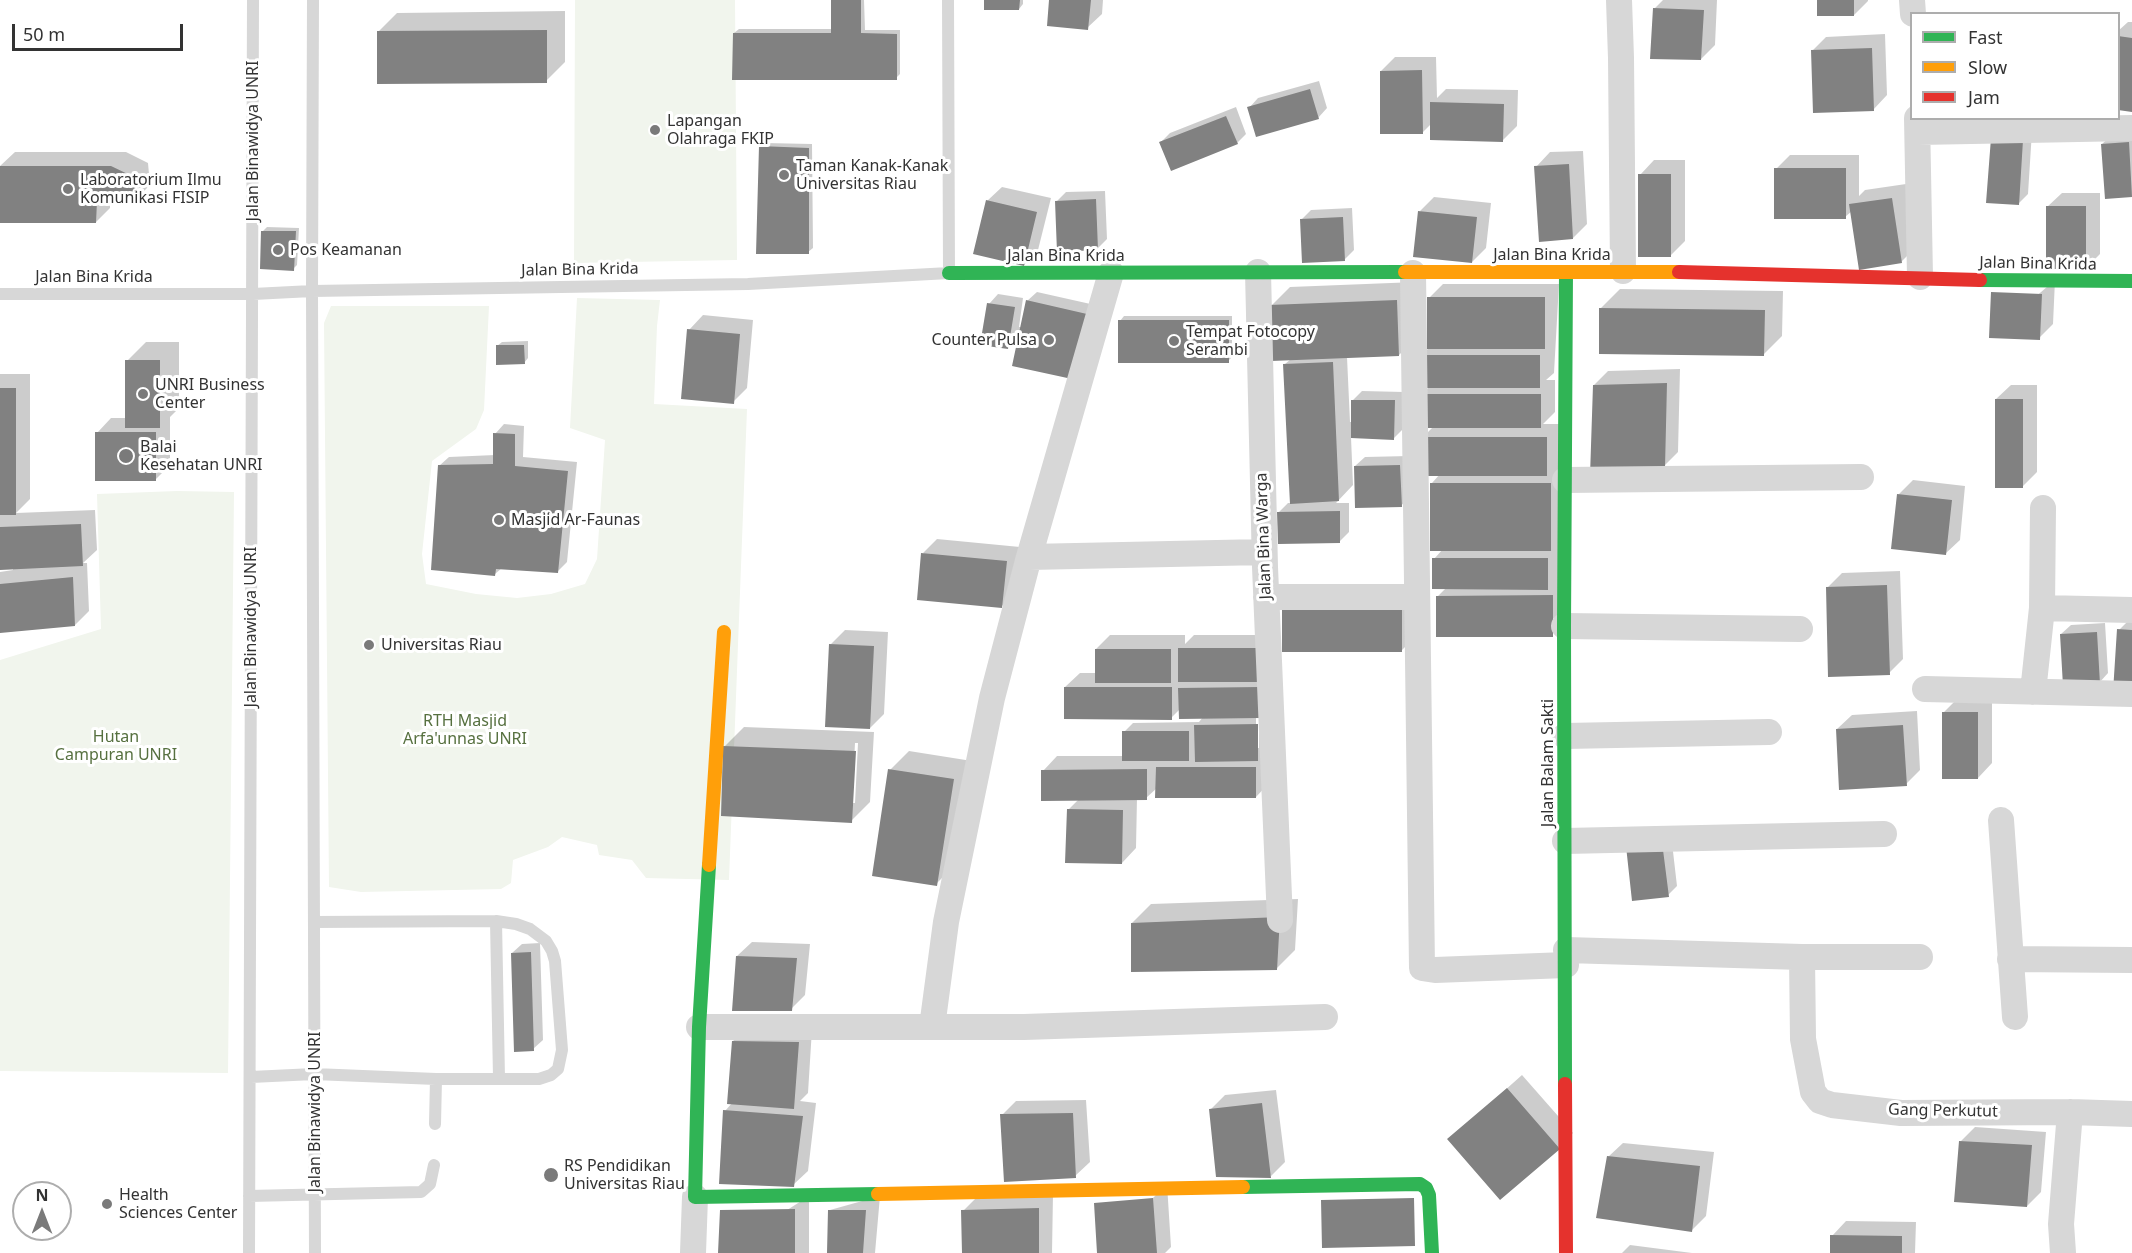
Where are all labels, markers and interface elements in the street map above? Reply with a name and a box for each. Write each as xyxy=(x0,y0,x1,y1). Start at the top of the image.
scale bar xyxy=(15,12,186,50)
legend xyxy=(1910,12,2120,120)
text: 50 m xyxy=(23,22,65,46)
text: Fast xyxy=(1968,25,2003,49)
text: Slow xyxy=(1968,55,2007,79)
street label: Jalan Binawidya UNRI xyxy=(243,61,263,221)
text: Jam xyxy=(1968,85,2000,109)
place label: Lapangan Olahraga FKIP xyxy=(667,111,774,149)
marker: Lapangan Olahraga FKIP xyxy=(648,123,662,137)
place label: Taman Kanak-Kanak Universitas Riau xyxy=(796,156,948,194)
marker: Taman Kanak-Kanak Universitas Riau xyxy=(777,168,791,182)
place label: Laboratorium Ilmu Komunikasi FISIP xyxy=(80,170,222,208)
marker: Laboratorium Ilmu Komunikasi FISIP xyxy=(61,182,75,196)
place label: Pos Keamanan xyxy=(290,240,402,260)
marker: Pos Keamanan xyxy=(271,243,285,257)
street label: Jalan Bina Krida xyxy=(1493,245,1611,265)
street label: Jalan Bina Krida xyxy=(1007,246,1125,266)
street label: Jalan Bina Krida xyxy=(1979,253,2097,275)
street label: Jalan Bina Krida xyxy=(521,259,639,281)
street label: Jalan Bina Krida xyxy=(35,267,153,287)
place label: Tempat Fotocopy Serambi xyxy=(1186,322,1315,360)
place label: Counter Pulsa xyxy=(932,330,1037,350)
marker: Counter Pulsa xyxy=(1042,333,1056,347)
marker: Tempat Fotocopy Serambi xyxy=(1167,334,1181,348)
place label: UNRI Business Center xyxy=(155,375,265,413)
marker: UNRI Business Center xyxy=(136,387,150,401)
place label: Balai Kesehatan UNRI xyxy=(140,437,263,475)
marker: Balai Kesehatan UNRI xyxy=(117,447,135,465)
street label: Jalan Bina Warga xyxy=(1252,472,1276,600)
place label: Masjid Ar-Faunas xyxy=(511,510,640,530)
marker: Masjid Ar-Faunas xyxy=(492,513,506,527)
street label: Jalan Binawidya UNRI xyxy=(241,547,261,707)
place label: Universitas Riau xyxy=(381,635,502,655)
marker: Universitas Riau xyxy=(362,638,376,652)
street label: Jalan Balam Sakti xyxy=(1538,699,1558,827)
park label: RTH Masjid Arfa'unnas UNRI xyxy=(403,711,527,749)
park label: Hutan Campuran UNRI xyxy=(55,727,177,765)
street label: Jalan Binawidya UNRI xyxy=(305,1032,325,1192)
street label: Gang Perkutut xyxy=(1888,1100,1998,1122)
place label: RS Pendidikan Universitas Riau xyxy=(564,1156,685,1194)
marker: RS Pendidikan Universitas Riau xyxy=(542,1166,560,1184)
north arrow xyxy=(12,1181,72,1241)
text: N xyxy=(35,1184,49,1206)
place label: Health Sciences Center xyxy=(119,1185,237,1223)
marker: Health Sciences Center xyxy=(100,1197,114,1211)

